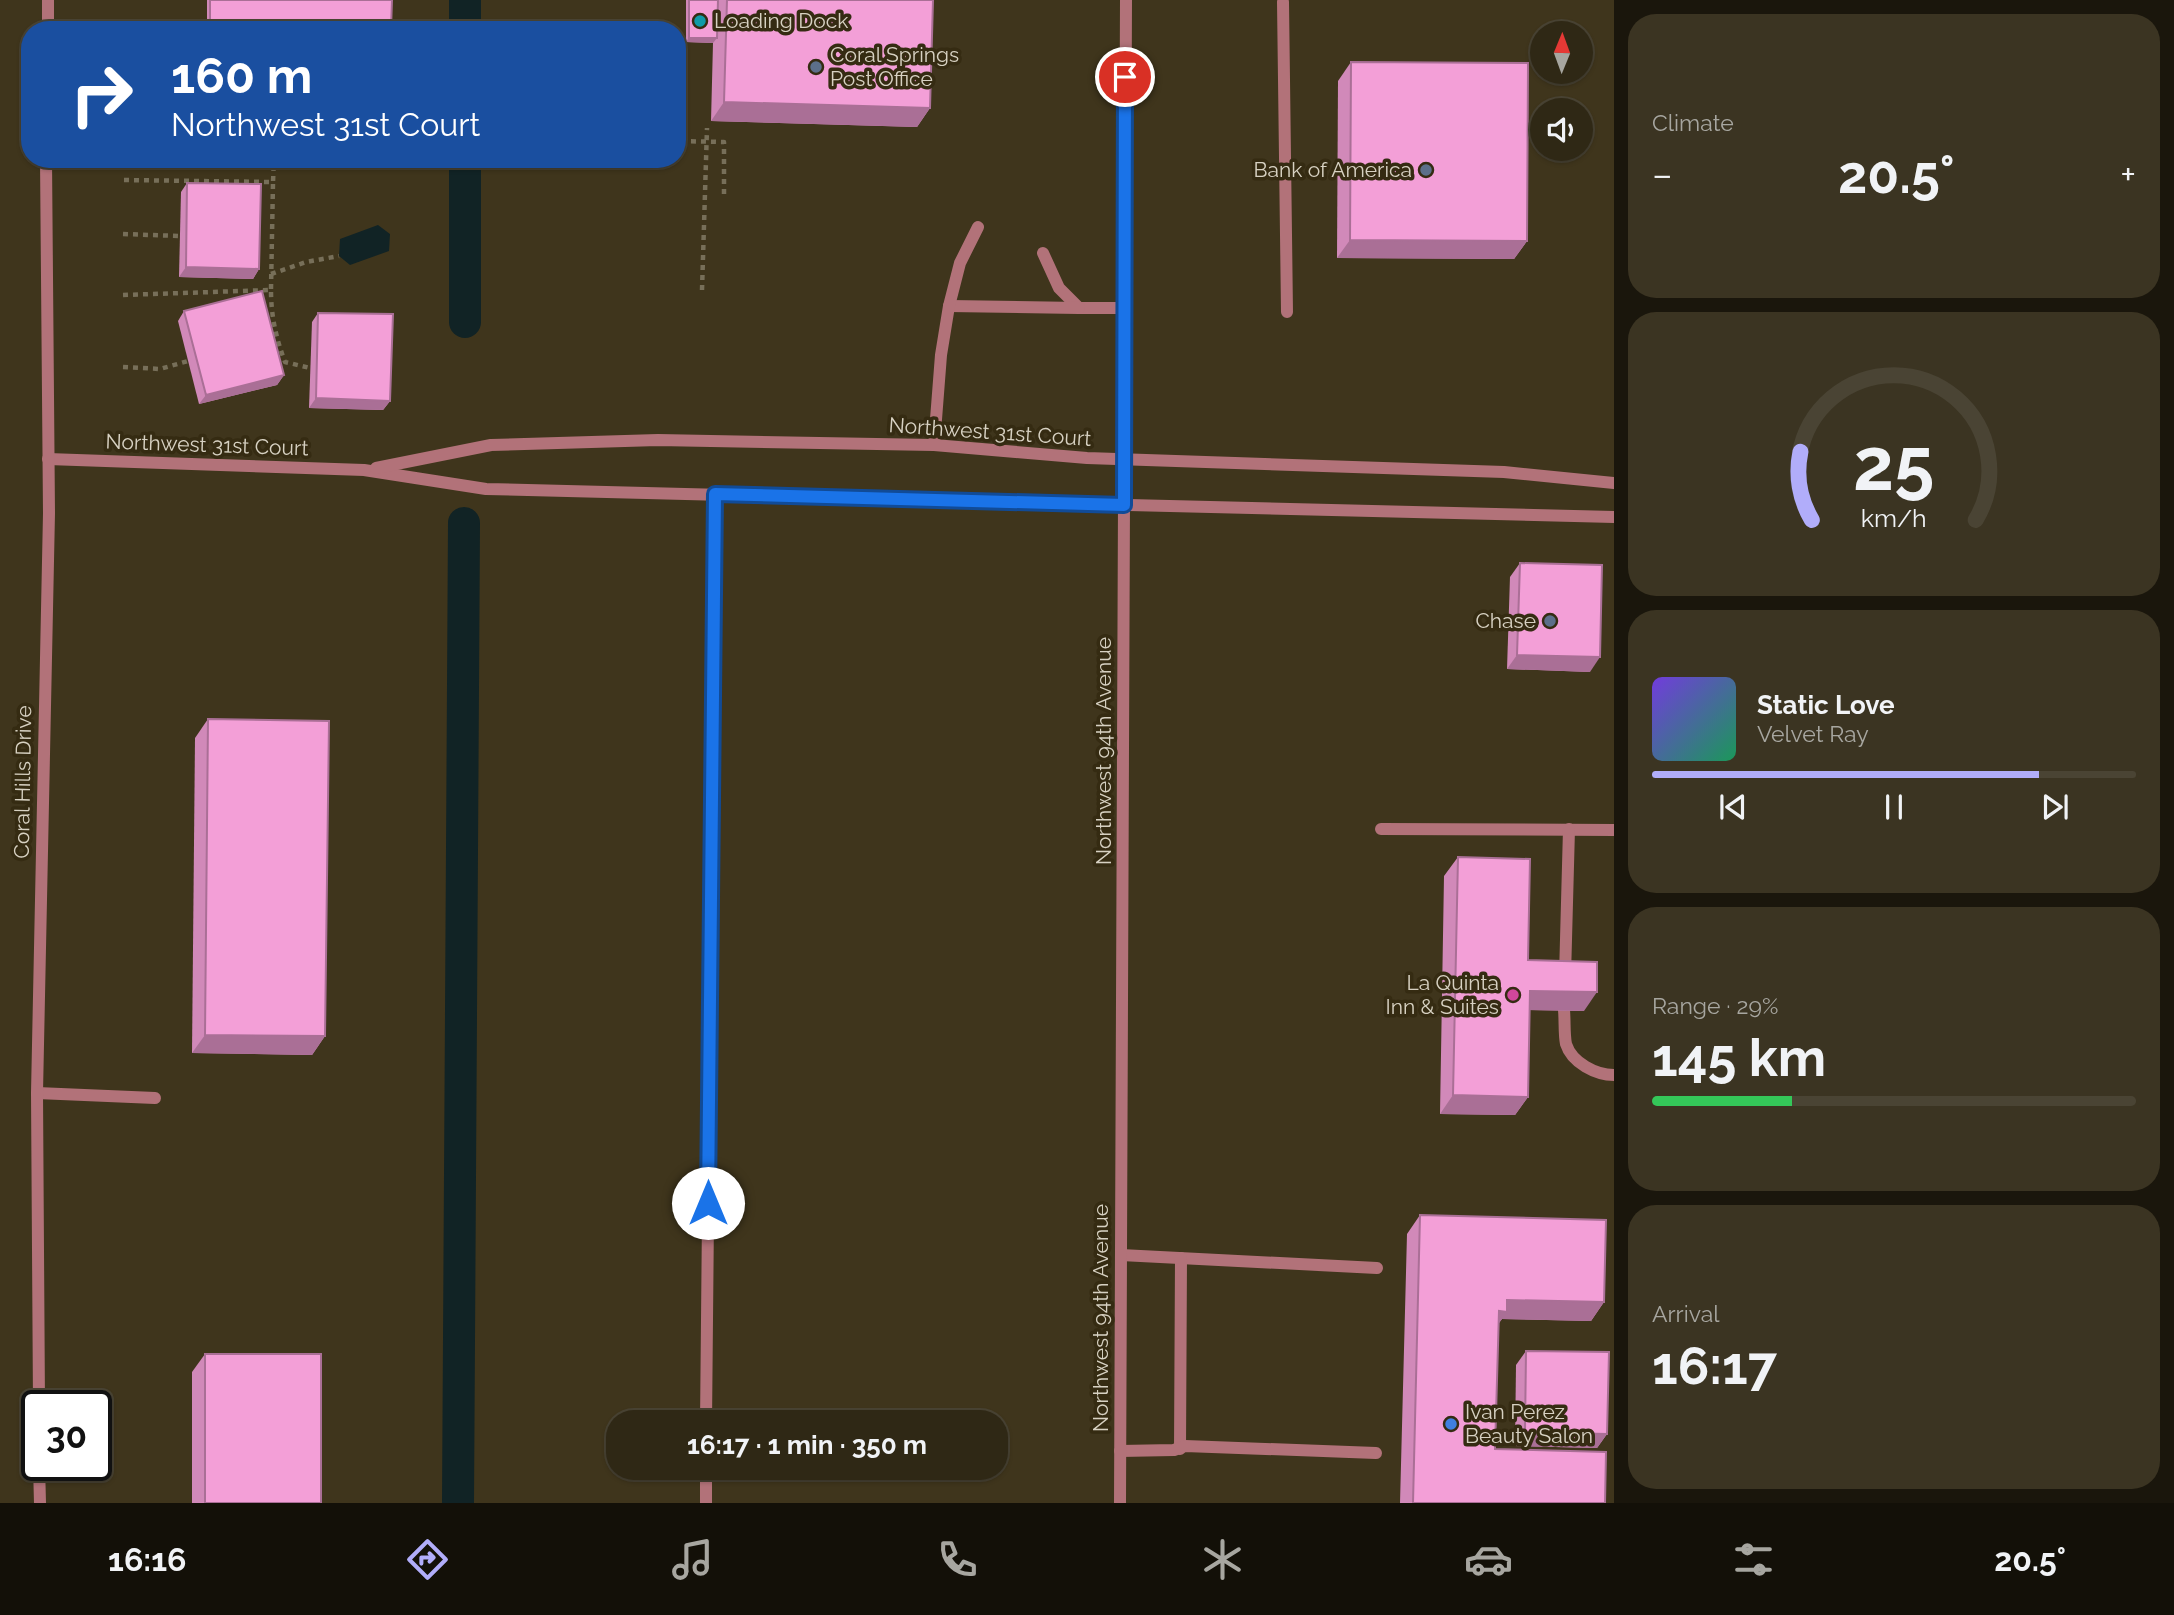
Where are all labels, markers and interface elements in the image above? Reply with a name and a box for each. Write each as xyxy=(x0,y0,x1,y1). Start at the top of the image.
place label: Loading Dock xyxy=(714,8,848,33)
marker: Loading Dock xyxy=(692,13,708,29)
north arrow xyxy=(1530,21,1592,84)
map controls xyxy=(1530,21,1593,161)
place label: Coral Springs Post Office xyxy=(830,42,959,91)
text: 160 m xyxy=(171,47,312,104)
pin xyxy=(1095,47,1155,107)
icon: right xyxy=(56,49,147,140)
icon: arrive xyxy=(1106,58,1144,96)
marker: Coral Springs Post Office xyxy=(808,59,824,75)
button: sound xyxy=(1530,98,1593,161)
text: Northwest 31st Court xyxy=(171,106,480,143)
text: Climate xyxy=(1652,109,1734,136)
text: 20.5° xyxy=(1838,144,1955,205)
text: − xyxy=(1652,152,1672,197)
text: + xyxy=(2120,152,2136,197)
place label: Bank of America xyxy=(1254,157,1412,182)
marker: Bank of America xyxy=(1418,162,1434,178)
street label: Northwest 31st Court xyxy=(888,412,1092,451)
text: 25 xyxy=(1853,422,1935,507)
street label: Northwest 31st Court xyxy=(105,428,309,461)
text: km/h xyxy=(1861,502,1927,532)
place label: Chase xyxy=(1475,608,1536,633)
marker: Chase xyxy=(1542,613,1558,629)
street label: Northwest 94th Avenue xyxy=(1091,637,1116,865)
text: Static Love xyxy=(1757,690,1895,720)
street label: Coral Hills Drive xyxy=(9,705,36,859)
text: Velvet Ray xyxy=(1757,720,1869,747)
icon: previous xyxy=(1714,788,1752,826)
icon: pause xyxy=(1875,788,1913,826)
icon: next xyxy=(2036,788,2074,826)
place label: La Quinta Inn & Suites xyxy=(1385,970,1499,1019)
marker: La Quinta Inn & Suites xyxy=(1505,987,1521,1003)
text: Range · 29% xyxy=(1652,992,1778,1019)
text: 145 km xyxy=(1652,1027,1826,1088)
position arrow xyxy=(671,1166,745,1240)
street label: Northwest 94th Avenue xyxy=(1088,1204,1113,1432)
text: Arrival xyxy=(1652,1300,1719,1327)
text: 16:17 xyxy=(1652,1335,1777,1396)
speed limit sign: 30 xyxy=(21,1390,112,1481)
place label: Ivan Perez Beauty Salon xyxy=(1465,1399,1593,1448)
marker: Ivan Perez Beauty Salon xyxy=(1443,1416,1459,1432)
text: 16:17 · 1 min · 350 m xyxy=(687,1430,927,1460)
icon: directions xyxy=(403,1535,452,1584)
icon: music xyxy=(668,1535,717,1584)
icon: phone xyxy=(933,1535,982,1584)
icon: climate xyxy=(1198,1535,1247,1584)
icon: car xyxy=(1464,1535,1513,1584)
icon: filters xyxy=(1729,1535,1778,1584)
text: 16:16 xyxy=(108,1541,186,1578)
text: 20.5° xyxy=(1994,1541,2066,1578)

